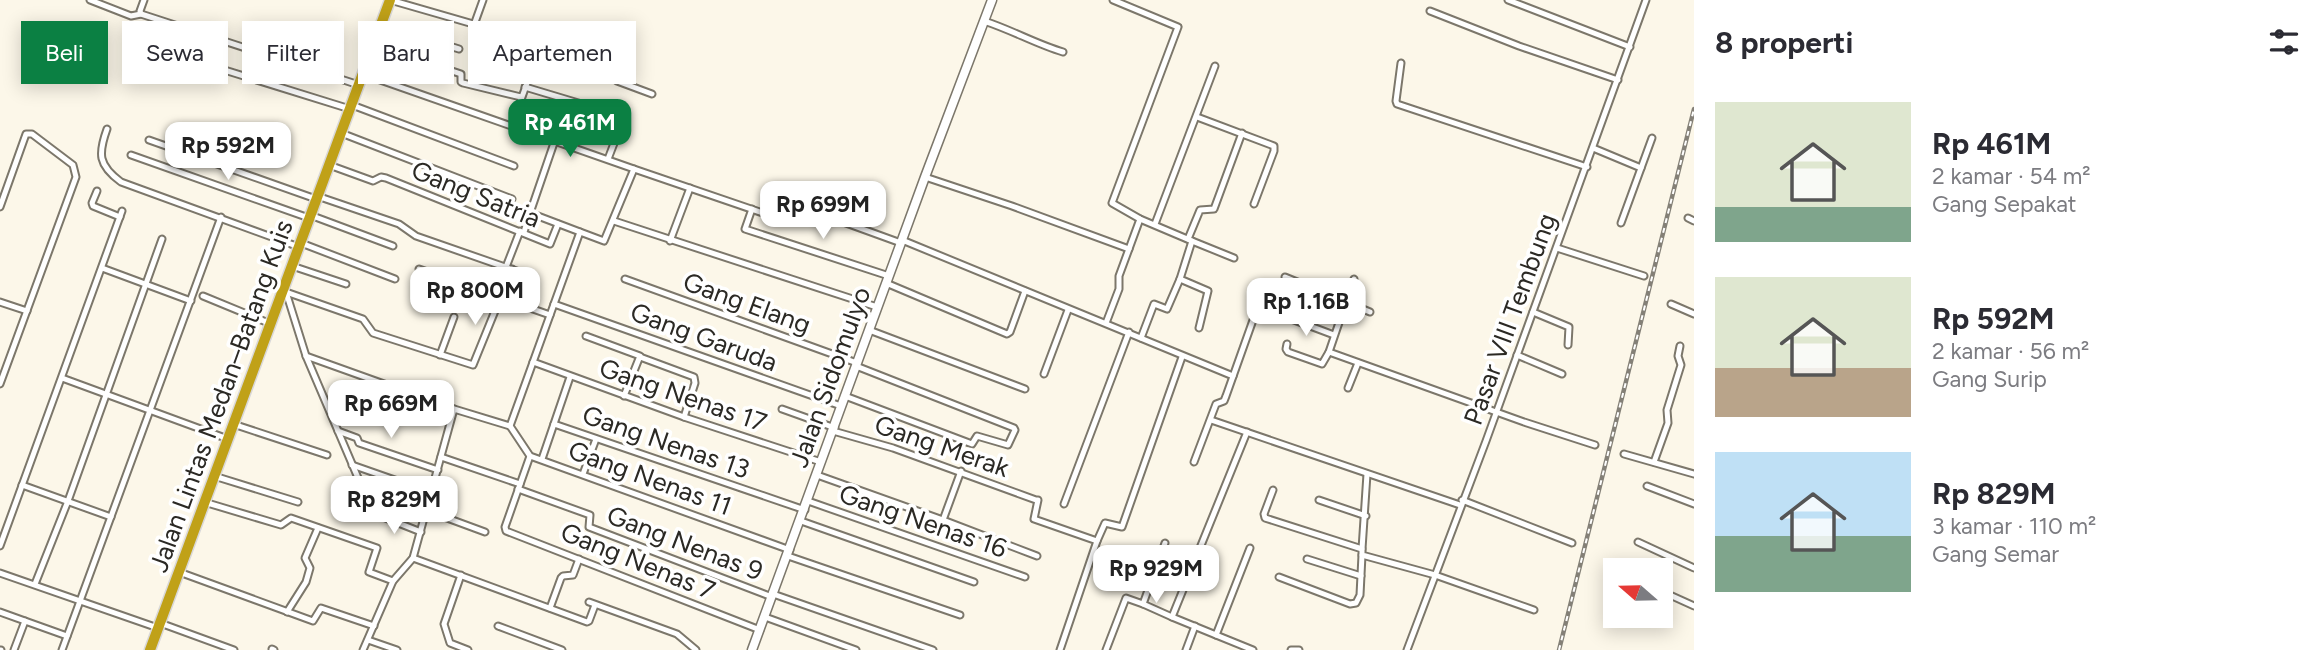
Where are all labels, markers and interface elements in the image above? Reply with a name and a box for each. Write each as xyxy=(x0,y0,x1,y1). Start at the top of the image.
chip: Beli xyxy=(21,21,108,84)
chip: Sewa xyxy=(122,21,228,84)
chip: Filter xyxy=(242,21,344,84)
chip: Baru xyxy=(358,21,454,84)
chip: Apartemen xyxy=(468,21,636,84)
icon: filters xyxy=(2265,23,2303,61)
text: 8 properti xyxy=(1715,24,1853,61)
pin: Rp 461M xyxy=(505,100,635,159)
text: Rp 461M xyxy=(524,108,616,136)
pin: Rp 592M xyxy=(163,122,293,182)
text: Rp 461M xyxy=(1932,125,2051,162)
icon: home xyxy=(1771,130,1855,214)
text: Rp 592M xyxy=(181,131,275,159)
street label: Gang Satria xyxy=(407,154,545,234)
text: 2 kamar · 54 m² xyxy=(1932,162,2091,190)
pin: Rp 699M xyxy=(758,182,888,241)
text: Rp 699M xyxy=(776,190,870,218)
text: Gang Sepakat xyxy=(1932,190,2077,218)
street label: Pasar VIII Tembung xyxy=(1457,209,1563,429)
street label: Jalan Lintas Medan–Batang Kuis xyxy=(142,216,300,576)
street label: Gang Elang xyxy=(679,265,815,341)
pin: Rp 800M xyxy=(410,268,540,327)
text: Rp 800M xyxy=(426,276,524,304)
pin: Rp 1.16B xyxy=(1234,278,1378,338)
street label: Jalan Sidomulyo xyxy=(783,282,877,472)
text: Rp 1.16B xyxy=(1263,287,1349,315)
street label: Gang Garuda xyxy=(626,296,782,378)
text: Rp 592M xyxy=(1932,300,2054,337)
icon: home xyxy=(1771,305,1855,389)
text: 2 kamar · 56 m² xyxy=(1932,337,2089,365)
street label: Gang Nenas 17 xyxy=(595,351,771,439)
text: Gang Surip xyxy=(1932,365,2047,393)
pin: Rp 669M xyxy=(326,380,456,440)
text: Rp 669M xyxy=(344,389,438,417)
street label: Gang Nenas 13 xyxy=(578,398,754,486)
street label: Gang Merak xyxy=(871,408,1014,484)
street label: Gang Nenas 11 xyxy=(564,434,736,522)
text: Rp 829M xyxy=(1932,475,2055,512)
pin: Rp 829M xyxy=(329,476,459,536)
street label: Gang Nenas 16 xyxy=(835,477,1011,565)
icon: home xyxy=(1771,480,1855,564)
text: Rp 829M xyxy=(347,485,441,513)
street label: Gang Nenas 9 xyxy=(602,499,768,587)
text: 3 kamar · 110 m² xyxy=(1932,512,2096,540)
street label: Gang Nenas 7 xyxy=(556,515,720,607)
text: Gang Semar xyxy=(1932,540,2059,568)
pin: Rp 929M xyxy=(1091,546,1221,605)
text: Rp 929M xyxy=(1109,554,1203,582)
north arrow xyxy=(1603,558,1673,628)
map controls xyxy=(1603,558,1673,628)

